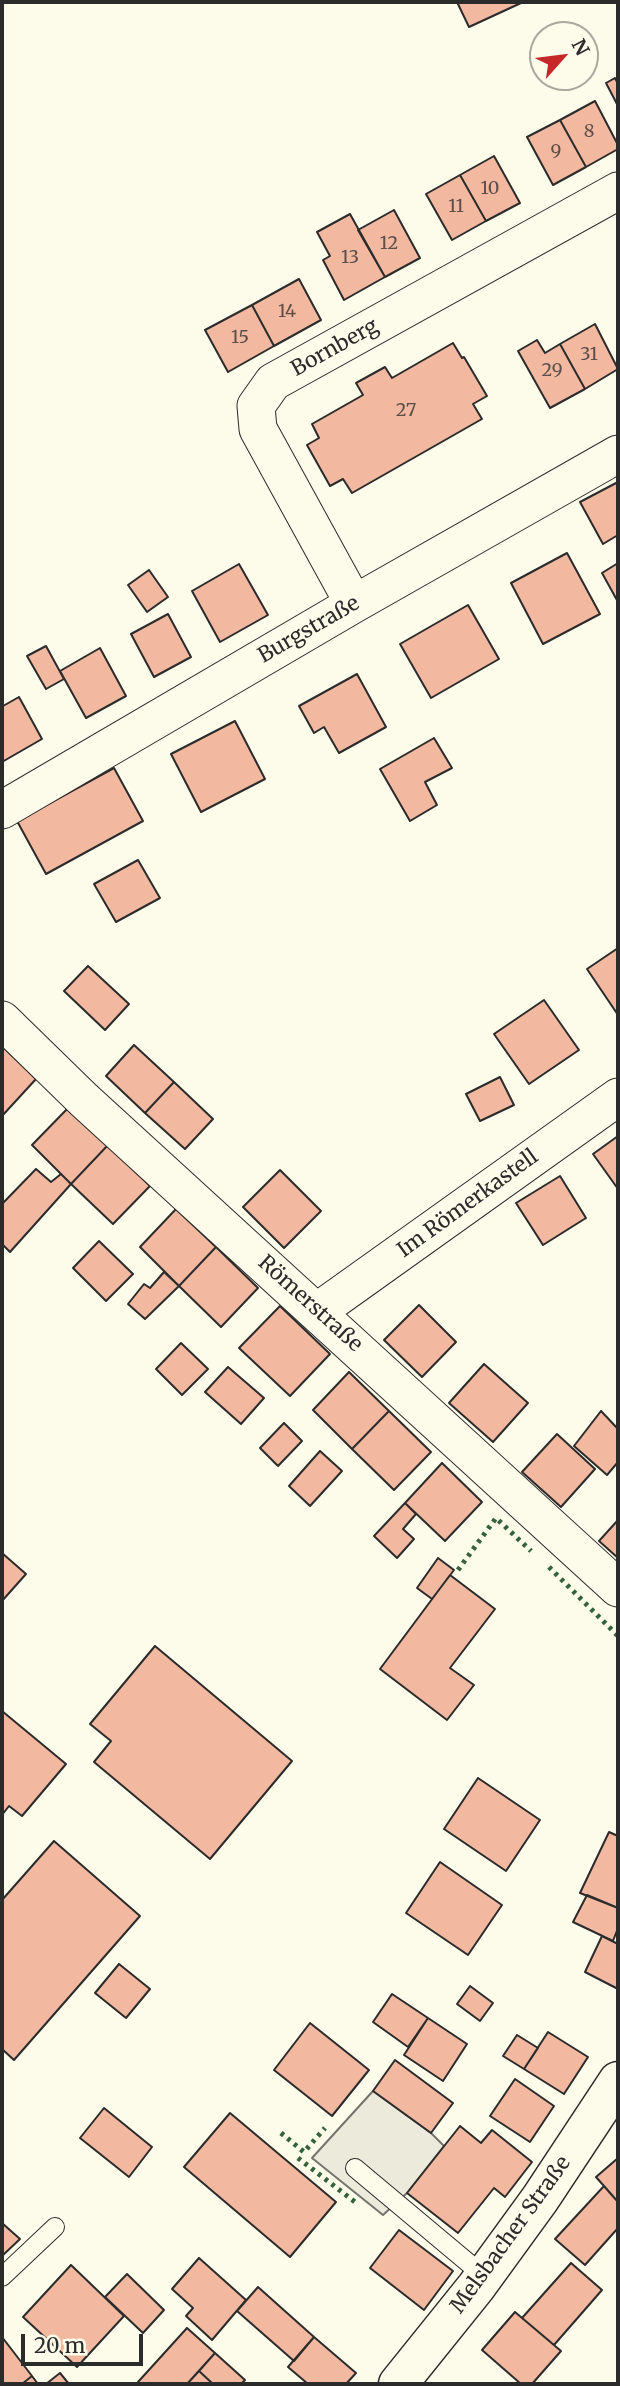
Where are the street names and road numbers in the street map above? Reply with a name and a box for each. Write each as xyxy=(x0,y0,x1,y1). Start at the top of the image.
street label: Bornberg xyxy=(287,314,383,382)
street label: Burgstraße xyxy=(254,591,364,669)
street label: Im Römerkastell xyxy=(393,1145,543,1263)
street label: Römerstraße xyxy=(253,1251,367,1357)
street label: Melsbacher Straße xyxy=(446,2152,576,2318)

